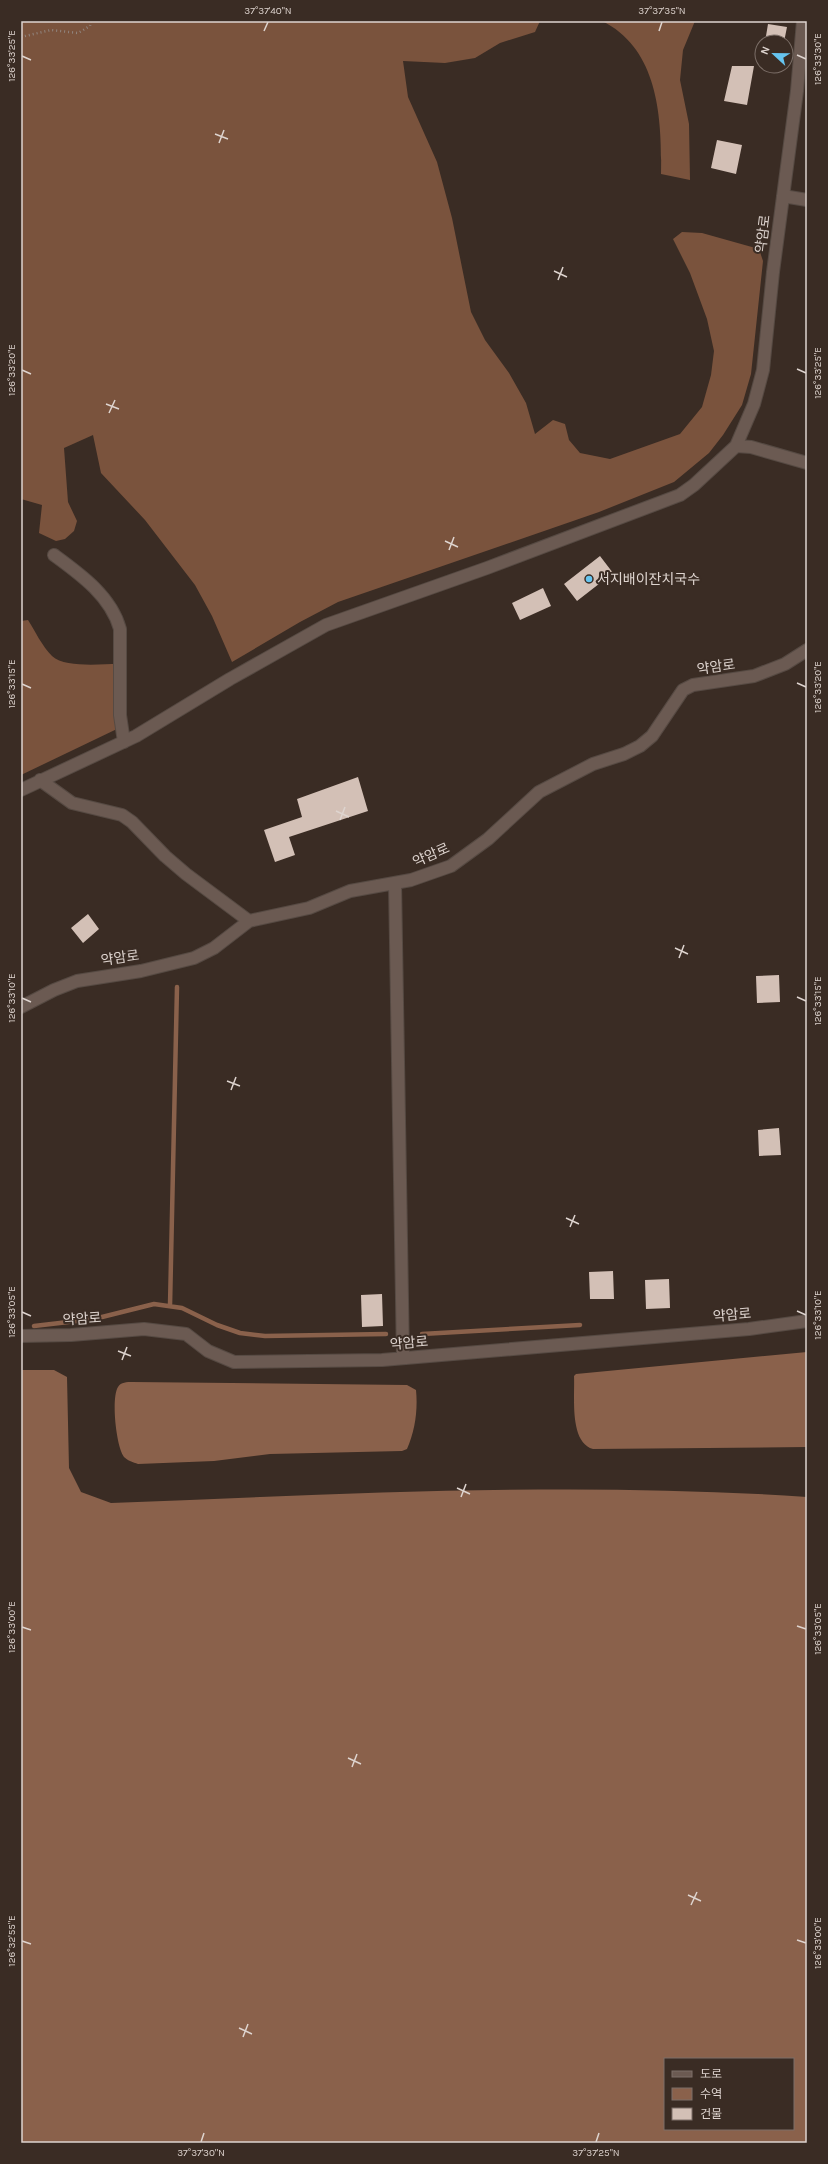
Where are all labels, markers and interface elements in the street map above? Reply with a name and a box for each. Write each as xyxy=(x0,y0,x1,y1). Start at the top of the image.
text: 37°37'40"N xyxy=(244,5,292,17)
text: 37°37'35"N xyxy=(638,5,686,17)
text: 126°33'25"E xyxy=(6,30,18,82)
text: 126°33'30"E xyxy=(812,33,824,85)
north arrow xyxy=(754,34,794,74)
text: N xyxy=(758,44,773,57)
street label: 약암로 xyxy=(752,214,774,254)
text: 126°33'20"E xyxy=(6,344,18,396)
text: 126°33'25"E xyxy=(812,347,824,399)
place label: 서지배이잔치국수 xyxy=(597,571,700,588)
marker: 서지배이잔치국수 xyxy=(584,574,594,584)
street label: 약암로 xyxy=(696,656,736,678)
text: 126°33'15"E xyxy=(6,659,18,709)
text: 126°33'20"E xyxy=(812,661,824,713)
street label: 약암로 xyxy=(410,839,452,871)
street label: 약암로 xyxy=(100,947,140,969)
text: 126°33'10"E xyxy=(6,973,18,1023)
text: 126°33'15"E xyxy=(812,976,824,1026)
text: 126°33'05"E xyxy=(6,1286,18,1338)
text: 126°33'10"E xyxy=(812,1290,824,1340)
street label: 약암로 xyxy=(712,1305,752,1325)
street label: 약암로 xyxy=(62,1309,102,1329)
street label: 약암로 xyxy=(389,1333,429,1353)
text: 126°33'00"E xyxy=(6,1601,18,1653)
text: 126°33'05"E xyxy=(812,1603,824,1655)
text: 126°32'55"E xyxy=(6,1915,18,1967)
text: 126°33'00"E xyxy=(812,1917,824,1969)
legend xyxy=(664,2058,794,2130)
text: 도로 xyxy=(700,2067,722,2081)
text: 수역 xyxy=(700,2087,722,2101)
text: 건물 xyxy=(700,2107,722,2121)
text: 37°37'30"N xyxy=(177,2147,225,2159)
text: 37°37'25"N xyxy=(572,2147,620,2159)

